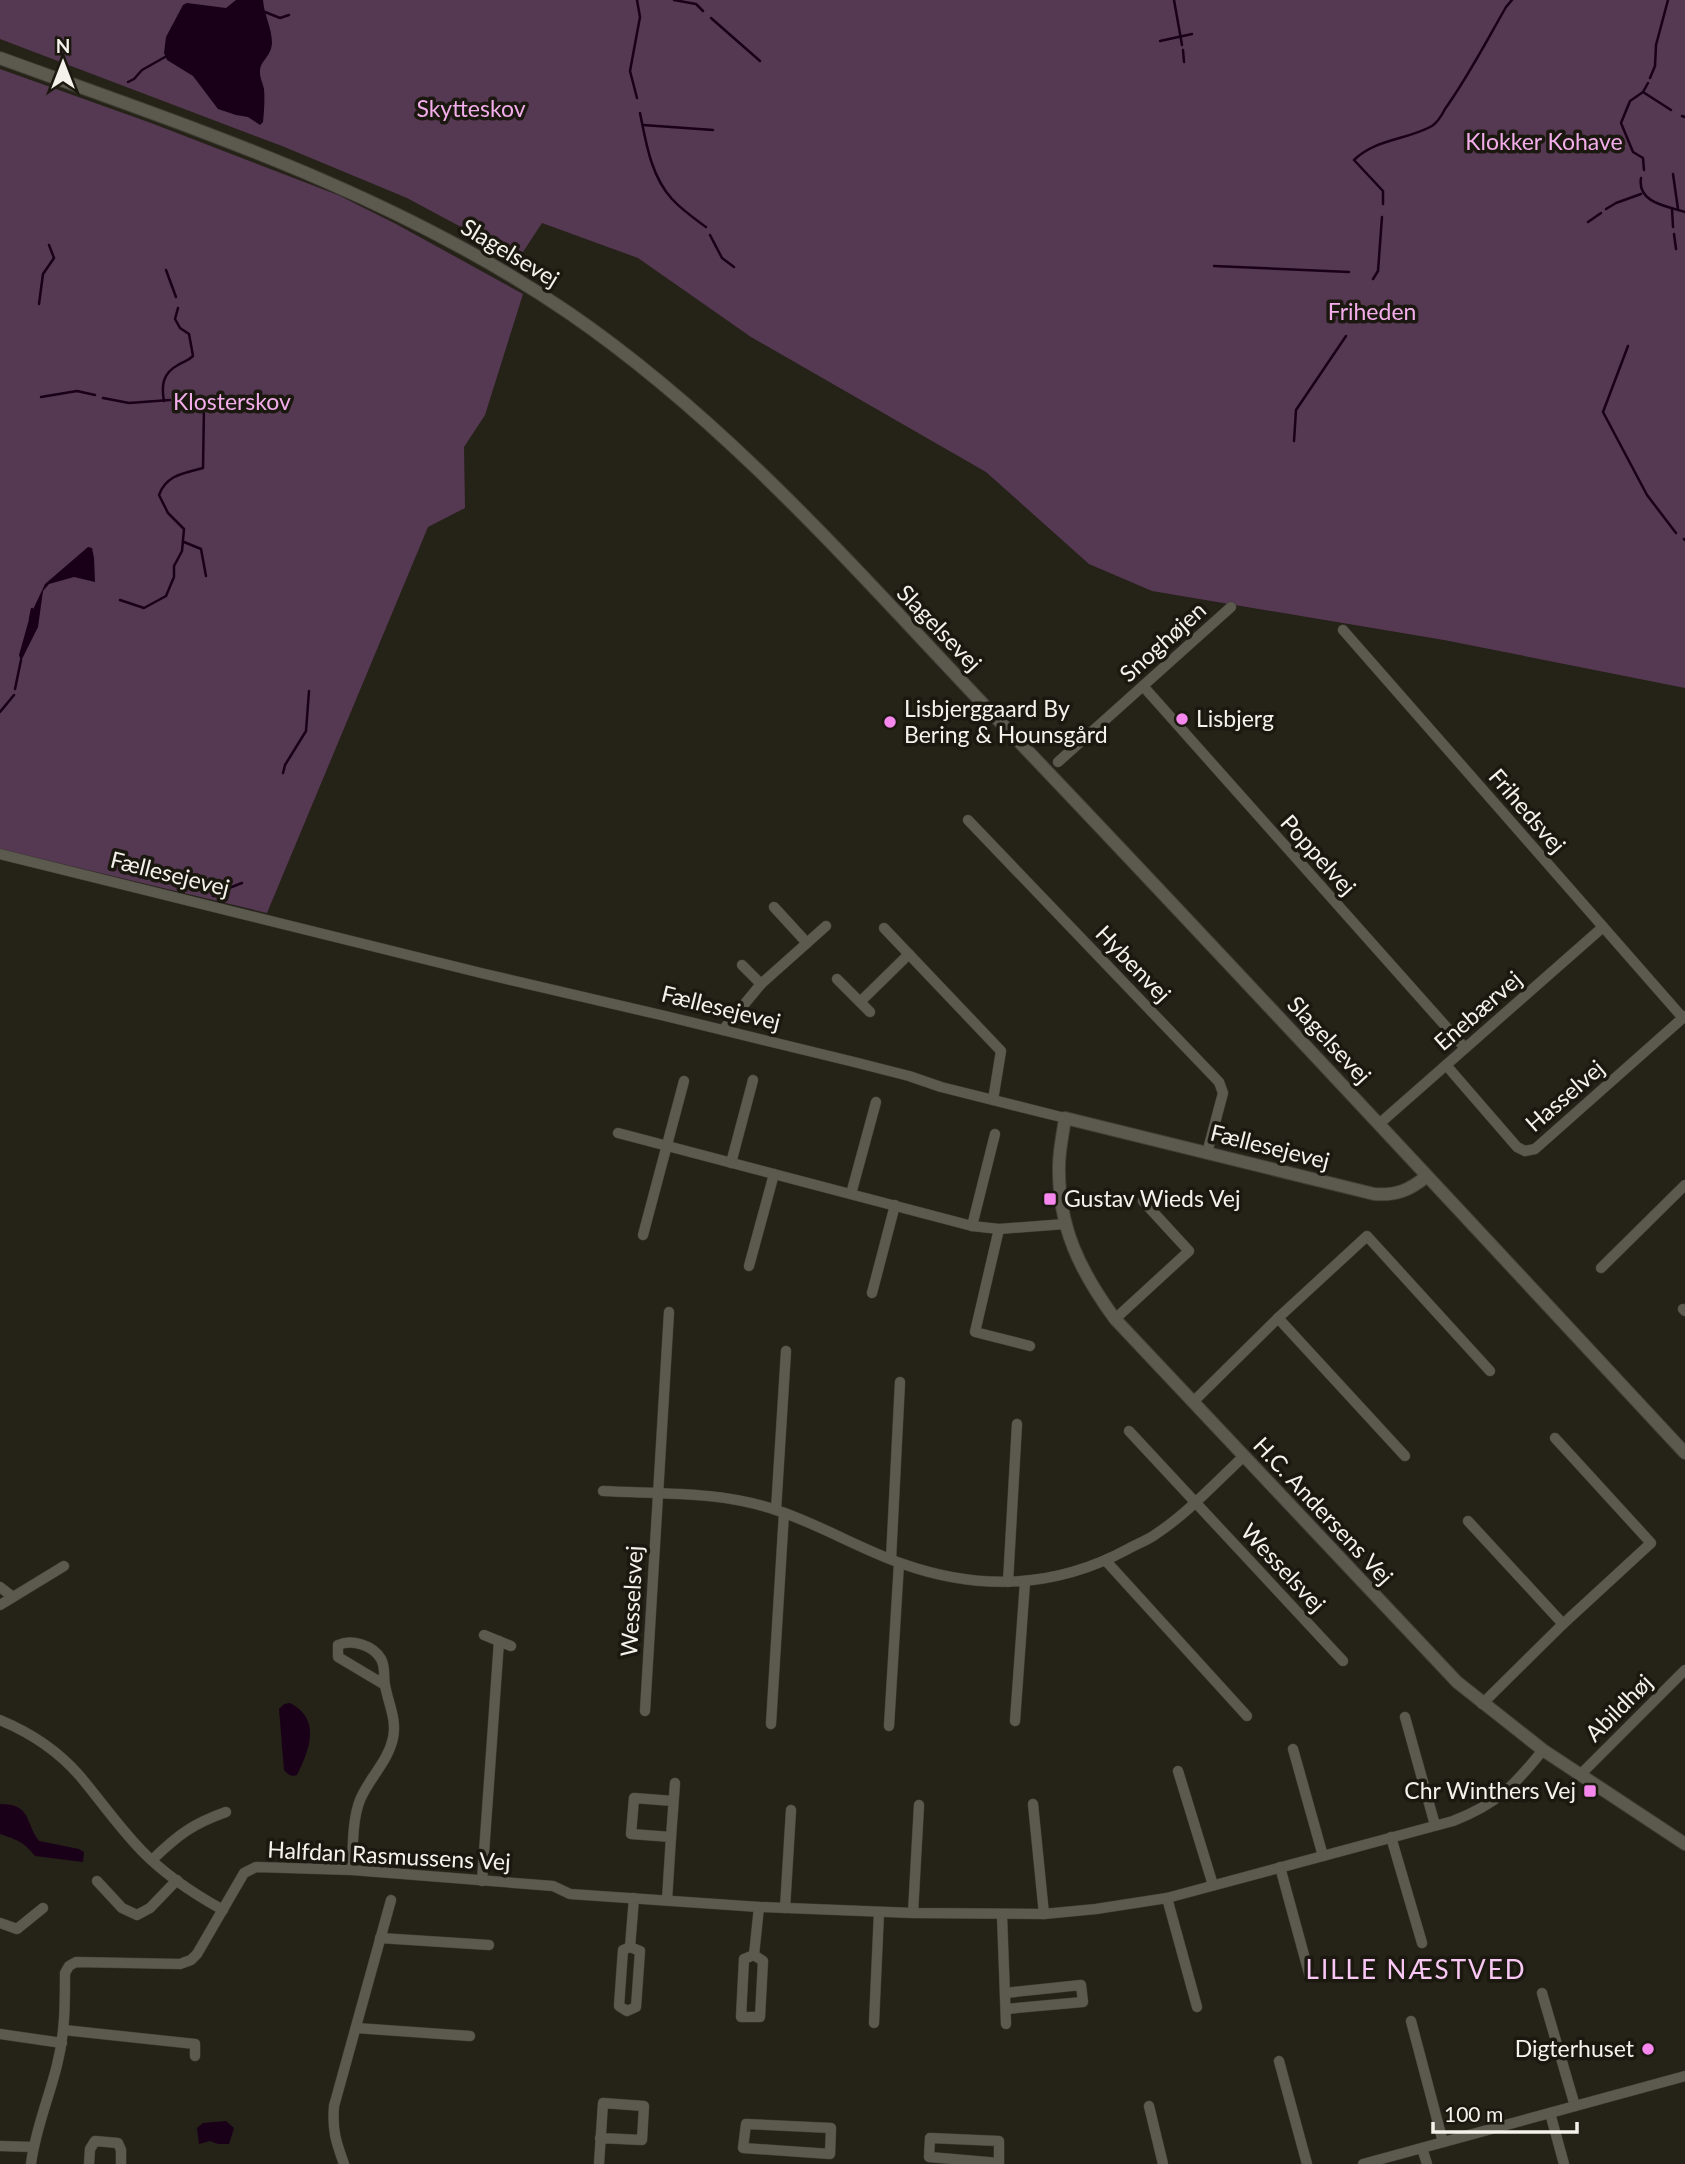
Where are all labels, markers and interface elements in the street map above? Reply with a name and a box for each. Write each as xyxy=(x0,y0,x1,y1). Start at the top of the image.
north arrow xyxy=(28,28,98,98)
text: N xyxy=(56,34,70,57)
park label: Skytteskov xyxy=(416,94,526,122)
park label: Klokker Kohave xyxy=(1465,127,1623,155)
street label: Slagelsevej xyxy=(456,212,565,292)
park label: Friheden xyxy=(1328,297,1416,325)
park label: Klosterskov xyxy=(173,387,291,415)
street label: Slagelsevej xyxy=(892,578,988,676)
street label: Snoghøjen xyxy=(1113,595,1211,687)
place label: Lisbjerggaard By Bering & Hounsgård xyxy=(904,694,1108,748)
place label: Lisbjerg xyxy=(1196,704,1274,732)
marker: Lisbjerg xyxy=(1174,711,1190,727)
marker: Lisbjerggaard By Bering & Hounsgård xyxy=(882,714,898,730)
street label: Frihedsvej xyxy=(1483,762,1572,858)
street label: Poppelvej xyxy=(1275,808,1362,900)
street label: Fællesejevej xyxy=(108,845,233,901)
street label: Hybenvej xyxy=(1090,919,1177,1008)
street label: Enebærvej xyxy=(1428,965,1527,1056)
street label: Fællesejevej xyxy=(659,979,784,1035)
street label: Slagelsevej xyxy=(1282,990,1377,1089)
street label: Hasselvej xyxy=(1519,1053,1610,1137)
street label: Fællesejevej xyxy=(1208,1118,1333,1174)
place label: Gustav Wieds Vej xyxy=(1064,1184,1241,1212)
marker: Gustav Wieds Vej xyxy=(1042,1191,1058,1207)
street label: H.C. Andersens Vej xyxy=(1248,1431,1399,1590)
street label: Wesselsvej xyxy=(1236,1517,1332,1618)
street label: Wesselsvej xyxy=(614,1545,648,1657)
street label: Abildhøj xyxy=(1579,1668,1658,1747)
place label: Chr Winthers Vej xyxy=(1404,1776,1576,1804)
marker: Chr Winthers Vej xyxy=(1582,1783,1598,1799)
street label: Halfdan Rasmussens Vej xyxy=(267,1835,511,1875)
district label: LILLE NÆSTVED xyxy=(1306,1953,1526,1985)
place label: Digterhuset xyxy=(1515,2034,1635,2062)
marker: Digterhuset xyxy=(1640,2041,1656,2057)
scale bar xyxy=(1433,2090,1576,2134)
text: 100 m xyxy=(1444,2101,1503,2126)

